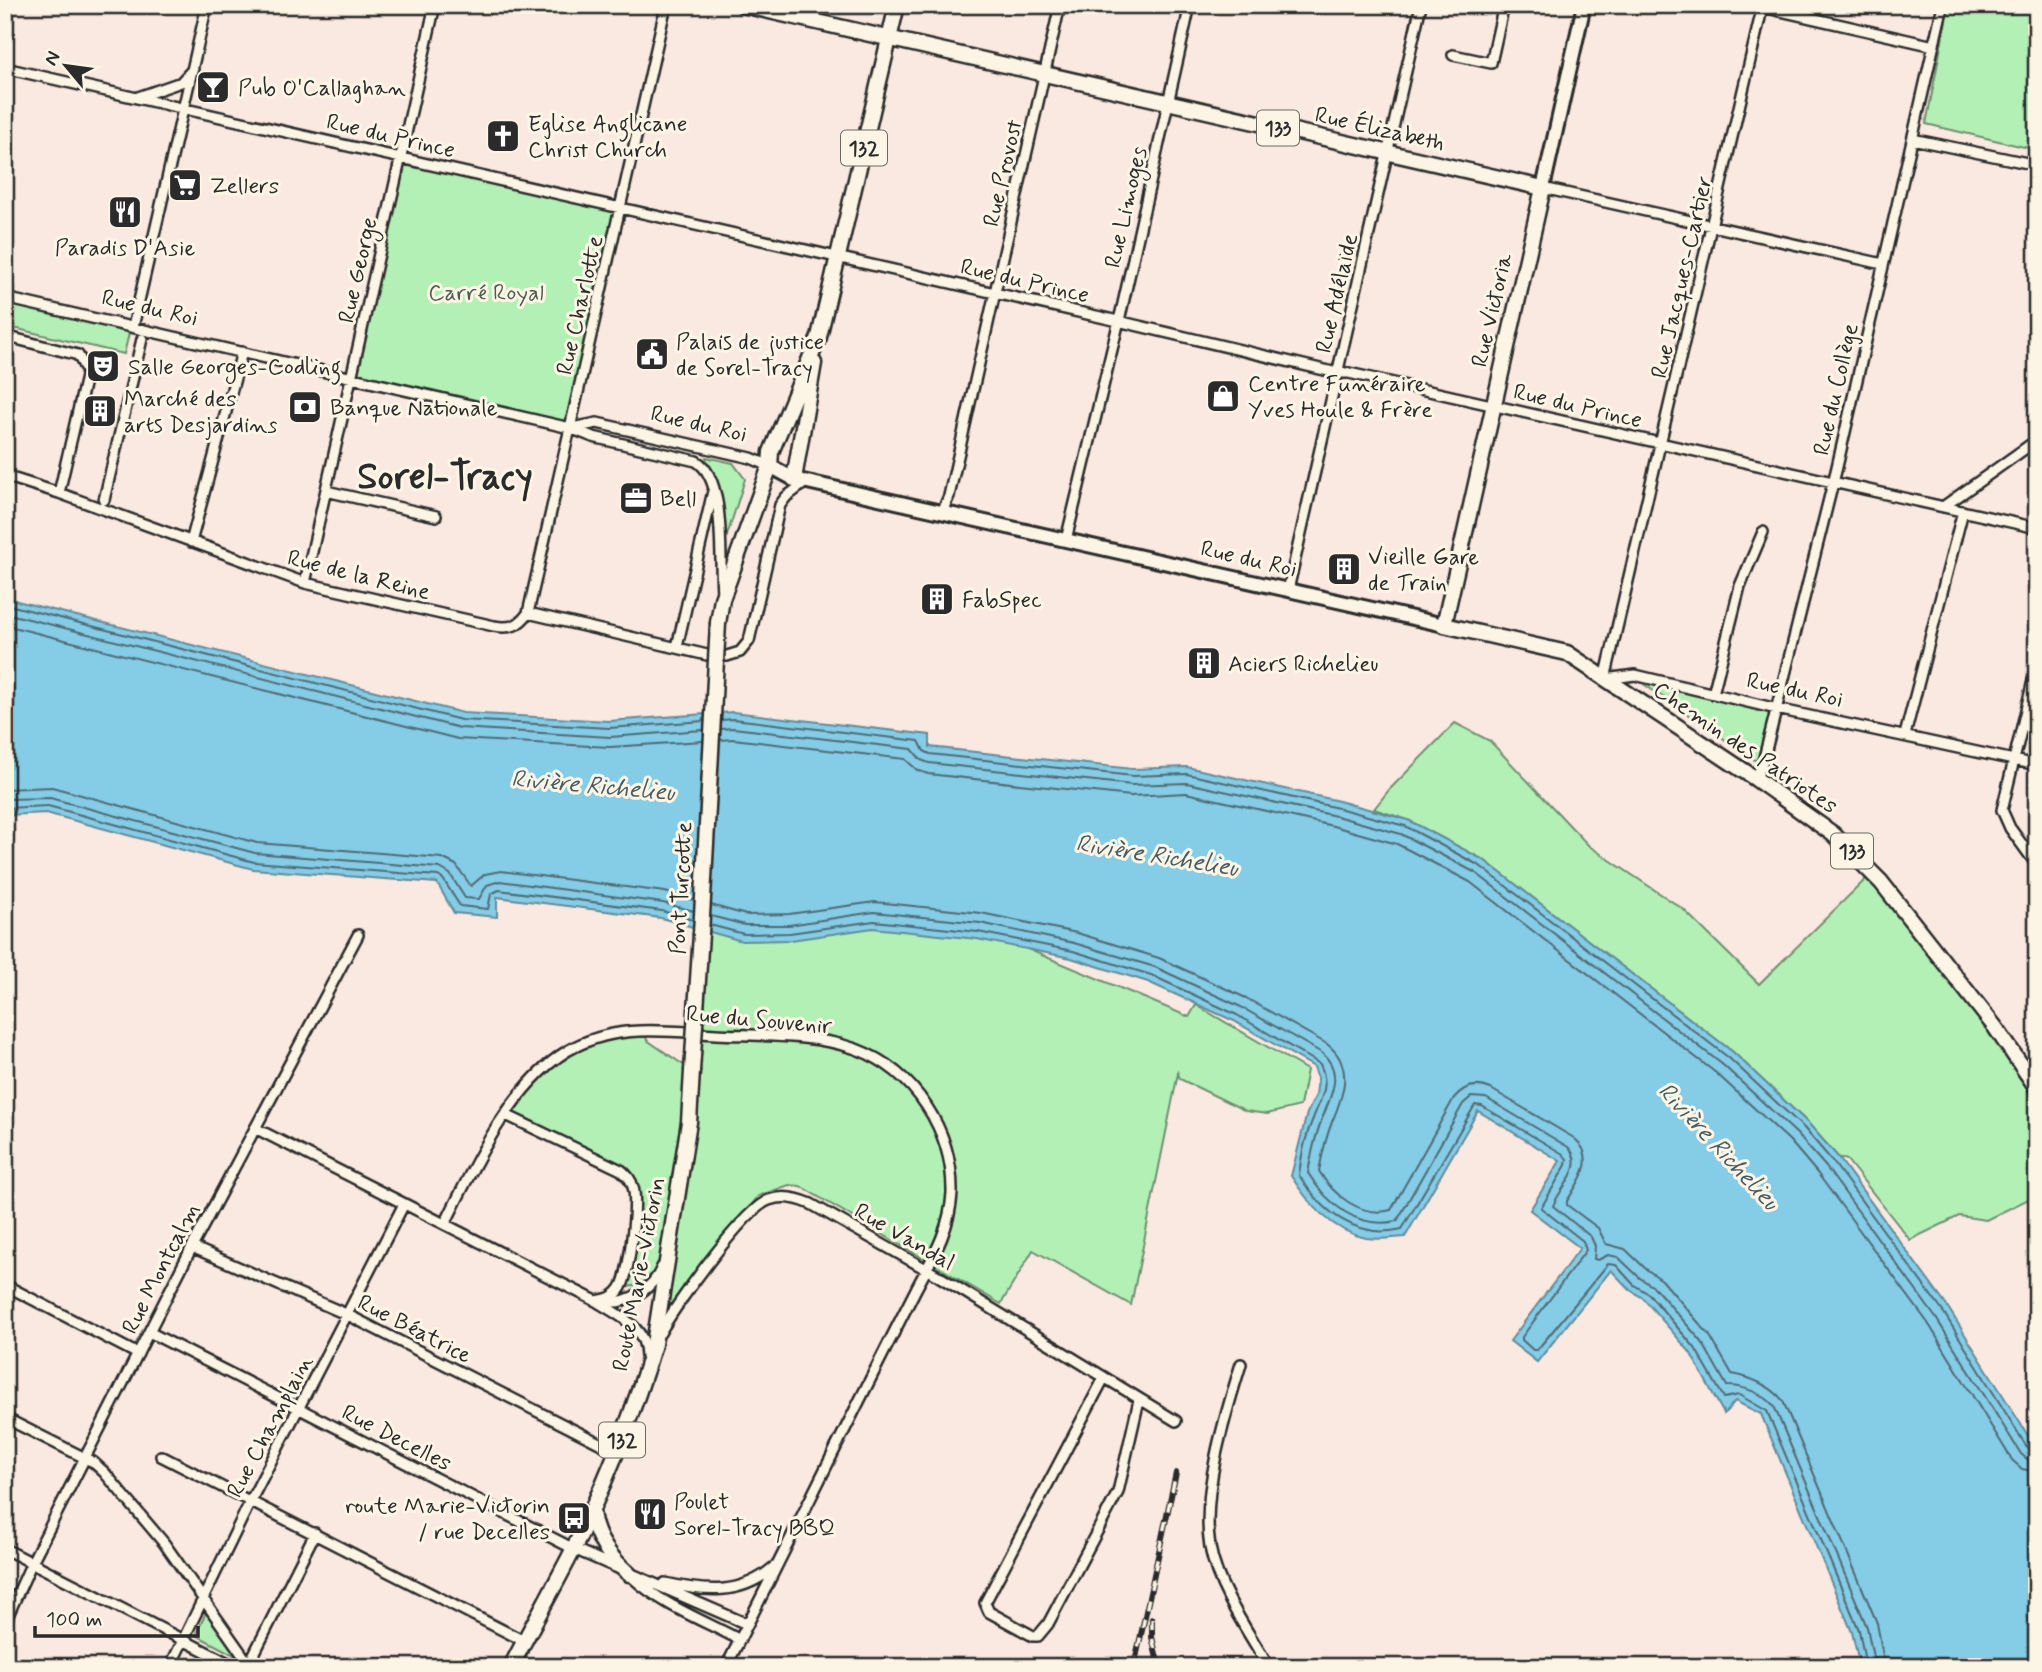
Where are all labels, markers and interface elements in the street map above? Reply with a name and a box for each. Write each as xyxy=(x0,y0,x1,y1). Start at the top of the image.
north arrow xyxy=(32,32,102,102)
text: N xyxy=(38,47,66,70)
bar icon: Pub O'Callaghan xyxy=(194,68,232,106)
place label: Pub O'Callaghan xyxy=(238,74,406,104)
street label: Rue Élizabeth xyxy=(1312,99,1448,159)
street label: Rue du Prince xyxy=(323,108,458,166)
place label: Eglise Anglicane Christ Church xyxy=(528,110,687,166)
road number: 133 xyxy=(1257,110,1299,146)
church icon: Eglise Anglicane Christ Church xyxy=(484,117,522,155)
street label: Rue Provost xyxy=(977,117,1031,230)
road number: 132 xyxy=(841,130,887,166)
street label: Rue Limoges xyxy=(1098,144,1157,271)
supermarket icon: Zellers xyxy=(166,166,204,204)
place label: Zellers xyxy=(210,172,279,202)
street label: Rue Jacques-Cartier xyxy=(1645,173,1721,381)
restaurant icon: Paradis D'Asie xyxy=(106,193,144,231)
street label: Rue George xyxy=(332,215,388,327)
street label: Rue Adélaïde xyxy=(1310,231,1366,356)
street label: Rue Charlotte xyxy=(550,233,612,378)
place label: Paradis D'Asie xyxy=(55,234,195,264)
street label: Rue Victoria xyxy=(1465,251,1521,370)
street label: Rue du Prince xyxy=(957,253,1092,311)
park label: Carré Royal xyxy=(428,279,544,309)
street label: Rue du Roi xyxy=(98,283,201,335)
street label: Rue du Collège xyxy=(1807,320,1867,459)
place label: Palais de justice de Sorel-Tracy xyxy=(676,328,824,384)
public building icon: Palais de justice de Sorel-Tracy xyxy=(633,335,671,373)
theatre icon: Salle Georges-Codling xyxy=(84,347,122,385)
place label: Salle Georges-Codling xyxy=(128,353,341,385)
place label: Centre Funéraire Yves Houle & Frère xyxy=(1248,370,1433,426)
shop icon: Centre Funéraire Yves Houle & Frère xyxy=(1204,377,1242,415)
street label: Rue du Prince xyxy=(1510,378,1645,436)
place label: Marché des arts Desjardins xyxy=(124,385,277,441)
bank icon: Banque Nationale xyxy=(286,388,324,426)
building icon: Marché des arts Desjardins xyxy=(81,392,119,430)
place label: Banque Nationale xyxy=(330,394,498,424)
street label: Rue du Roi xyxy=(647,399,750,451)
district label: Sorel-Tracy xyxy=(357,454,533,502)
office icon: Bell xyxy=(617,479,655,517)
place label: Bell xyxy=(660,485,696,515)
street label: Rue du Roi xyxy=(1197,534,1300,586)
place label: Vieille Gare de Train xyxy=(1368,543,1479,599)
street label: Rue de la Reine xyxy=(284,544,433,608)
building icon: Vieille Gare de Train xyxy=(1325,550,1363,588)
building icon: FabSpec xyxy=(918,580,956,618)
place label: FabSpec xyxy=(962,586,1042,616)
building icon: Aciers Richelieu xyxy=(1185,644,1223,682)
place label: Aciers Richelieu xyxy=(1228,650,1379,680)
street label: Rue du Roi xyxy=(1744,666,1846,716)
street label: Chemin des Patriotes xyxy=(1647,676,1843,822)
water label: Rivière Richelieu xyxy=(510,764,677,809)
street label: Pont Turcotte xyxy=(664,821,700,955)
water label: Rivière Richelieu xyxy=(1074,828,1242,885)
road number: 133 xyxy=(1831,834,1873,868)
street label: Rue du Souvenir xyxy=(685,1000,833,1042)
water label: Rivière Richelieu xyxy=(1651,1077,1786,1219)
street label: Route Marie-Victorin xyxy=(606,1175,673,1374)
street label: Rue Vandal xyxy=(848,1197,960,1279)
street label: Rue Montcalm xyxy=(116,1198,208,1340)
street label: Rue Béatrice xyxy=(352,1288,476,1371)
street label: Rue Champlain xyxy=(221,1350,321,1503)
street label: Rue Decelles xyxy=(336,1398,456,1479)
road number: 132 xyxy=(599,1422,645,1458)
place label: Poulet Sorel-Tracy BBQ xyxy=(674,1488,835,1544)
place label: route Marie-Victorin / rue Decelles xyxy=(345,1492,550,1548)
restaurant icon: Poulet Sorel-Tracy BBQ xyxy=(631,1495,669,1533)
bus stop icon: route Marie-Victorin / rue Decelles xyxy=(555,1499,593,1537)
scale bar xyxy=(35,1595,198,1639)
text: 100 m xyxy=(46,1606,102,1634)

